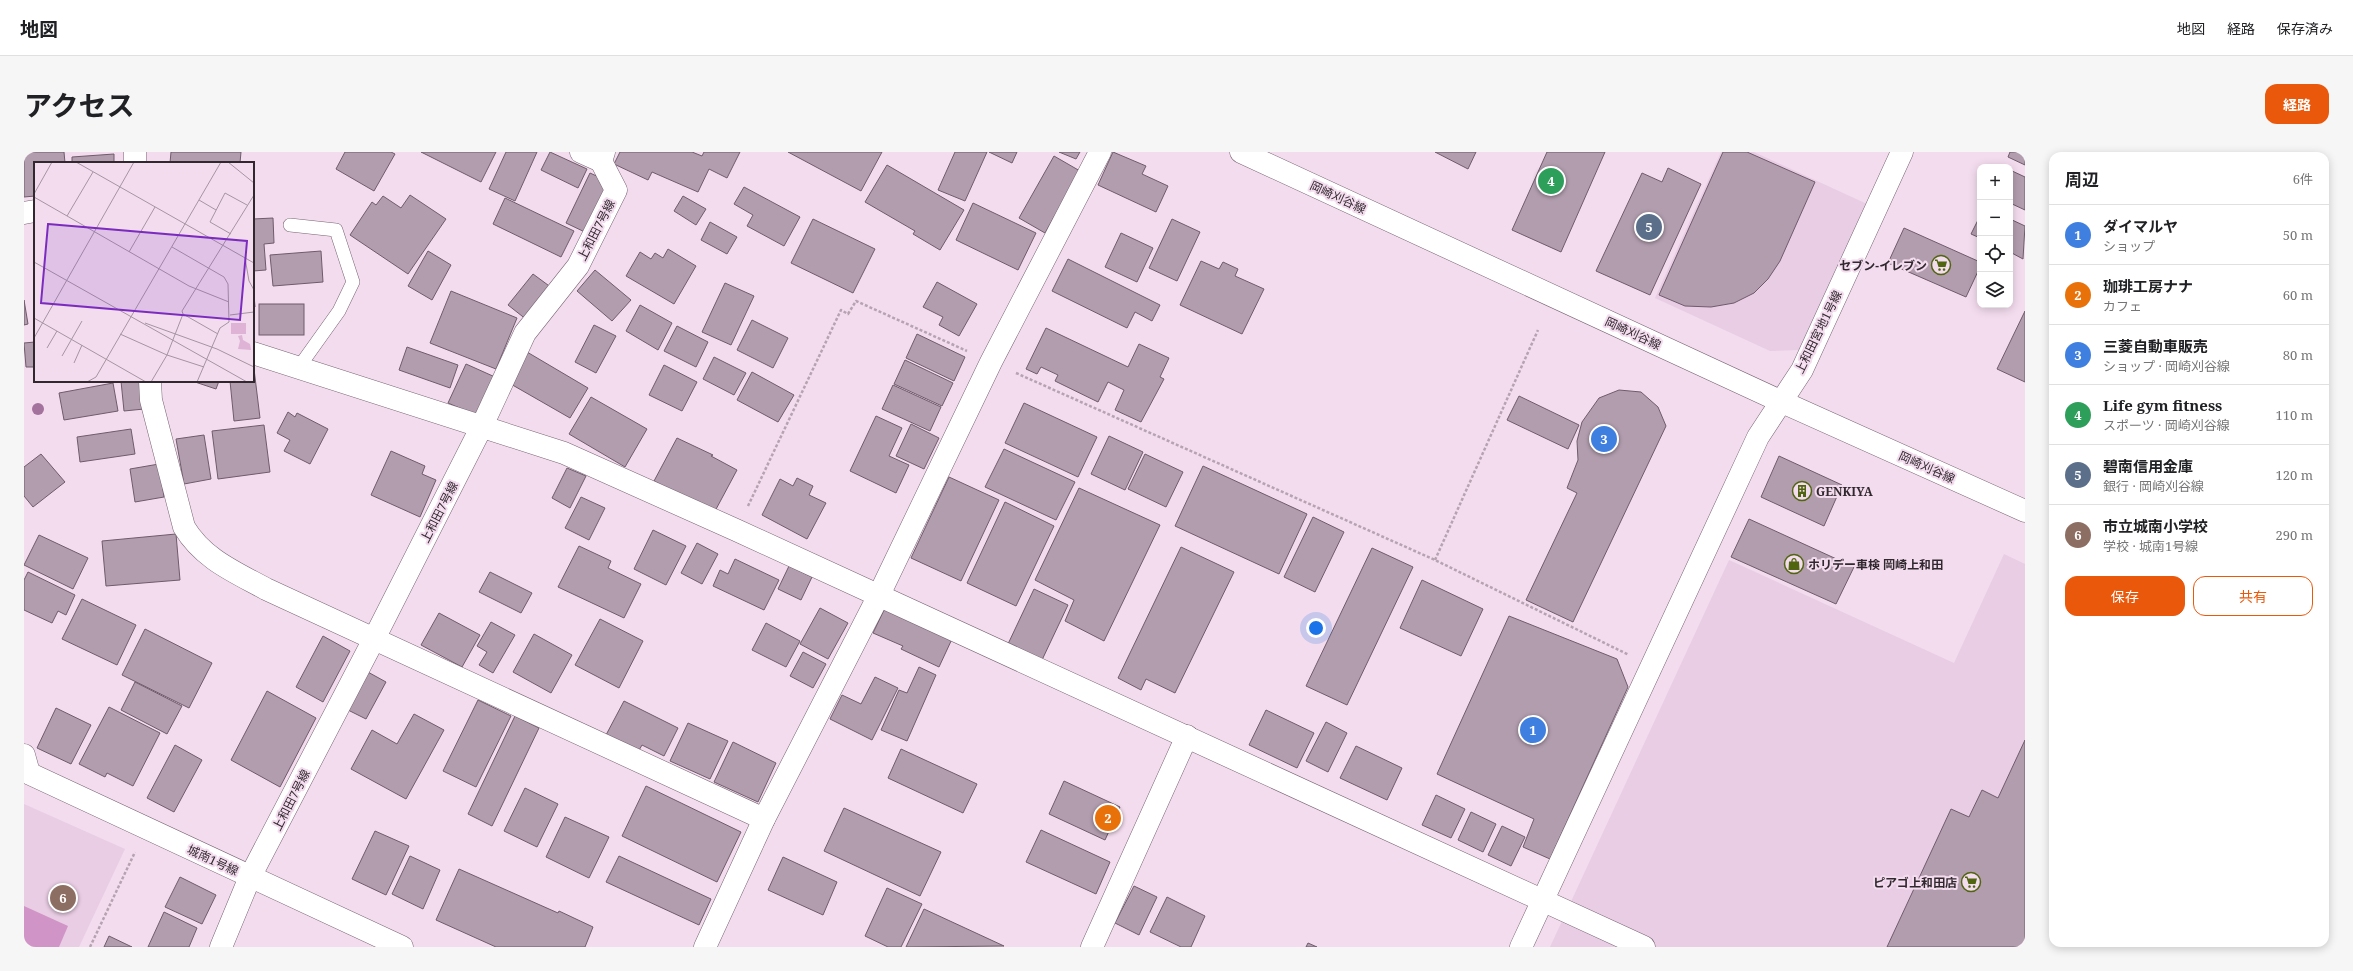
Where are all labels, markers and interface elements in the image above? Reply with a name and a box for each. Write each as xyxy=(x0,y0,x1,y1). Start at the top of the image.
text: 地図 xyxy=(20,16,58,42)
text: 地図 xyxy=(2177,19,2205,38)
text: 経路 xyxy=(2227,19,2255,38)
text: 保存済み xyxy=(2277,19,2333,38)
button: 経路 xyxy=(2265,84,2329,124)
text: アクセス xyxy=(24,86,135,124)
inset map xyxy=(34,162,254,382)
map controls xyxy=(1977,164,2013,308)
button: + xyxy=(1977,164,2013,200)
pin: 4 xyxy=(1538,166,1564,196)
text: 周辺 xyxy=(2065,168,2099,191)
text: 6件 xyxy=(2293,170,2313,188)
street label: 岡崎刈谷線 xyxy=(1307,177,1369,217)
street label: 上和田7号線 xyxy=(573,196,619,264)
button: − xyxy=(1977,200,2013,236)
pin: 5 xyxy=(1636,212,1662,242)
text: ダイマルヤ xyxy=(2103,216,2178,236)
text: 1 xyxy=(2074,226,2082,244)
text: 50 m xyxy=(2283,226,2313,244)
button: locate xyxy=(1977,236,2013,272)
text: ショップ xyxy=(2103,237,2155,255)
supermarket icon: セブン-イレブン xyxy=(1930,254,1952,276)
place label: セブン-イレブン xyxy=(1839,257,1927,274)
button: layers xyxy=(1977,272,2013,308)
text: 珈琲工房ナナ xyxy=(2103,276,2193,296)
text: 2 xyxy=(2074,286,2082,304)
text: 60 m xyxy=(2283,286,2313,304)
street label: 上和田宮地1号線 xyxy=(1790,288,1846,376)
text: カフェ xyxy=(2103,297,2142,315)
street label: 岡崎刈谷線 xyxy=(1602,313,1664,353)
text: 三菱自動車販売 xyxy=(2103,336,2208,356)
text: 3 xyxy=(2074,346,2082,364)
text: 80 m xyxy=(2283,346,2313,364)
text: ショップ · 岡崎刈谷線 xyxy=(2103,357,2230,375)
text: Life gym fitness xyxy=(2103,395,2222,415)
text: 4 xyxy=(2074,406,2082,424)
text: 110 m xyxy=(2276,406,2313,424)
text: スポーツ · 岡崎刈谷線 xyxy=(2103,416,2230,434)
pin: 3 xyxy=(1591,424,1617,454)
street label: 岡崎刈谷線 xyxy=(1896,447,1958,487)
text: 碧南信用金庫 xyxy=(2103,456,2193,476)
text: 5 xyxy=(2074,466,2082,484)
text: 120 m xyxy=(2276,466,2313,484)
text: 銀行 · 岡崎刈谷線 xyxy=(2103,477,2204,495)
street label: 上和田7号線 xyxy=(416,478,462,546)
building icon: GENKIYA xyxy=(1791,480,1813,502)
place label: GENKIYA xyxy=(1816,483,1874,500)
text: 市立城南小学校 xyxy=(2103,516,2208,536)
text: 6 xyxy=(2074,526,2082,544)
text: 290 m xyxy=(2276,526,2313,544)
text: 学校 · 城南1号線 xyxy=(2103,537,2198,555)
shop icon: ホリデー車検 岡崎上和田 xyxy=(1783,553,1805,575)
place label: ホリデー車検 岡崎上和田 xyxy=(1808,556,1943,573)
button: 保存 xyxy=(2065,576,2185,616)
button: 共有 xyxy=(2193,576,2313,616)
your location xyxy=(1306,618,1326,638)
pin: 1 xyxy=(1520,715,1546,745)
street label: 上和田7号線 xyxy=(268,766,314,834)
pin: 2 xyxy=(1095,803,1121,833)
street label: 城南1号線 xyxy=(185,841,241,879)
supermarket icon: ピアゴ上和田店 xyxy=(1960,871,1982,893)
place label: ピアゴ上和田店 xyxy=(1873,874,1957,891)
pin: 6 xyxy=(50,883,76,913)

